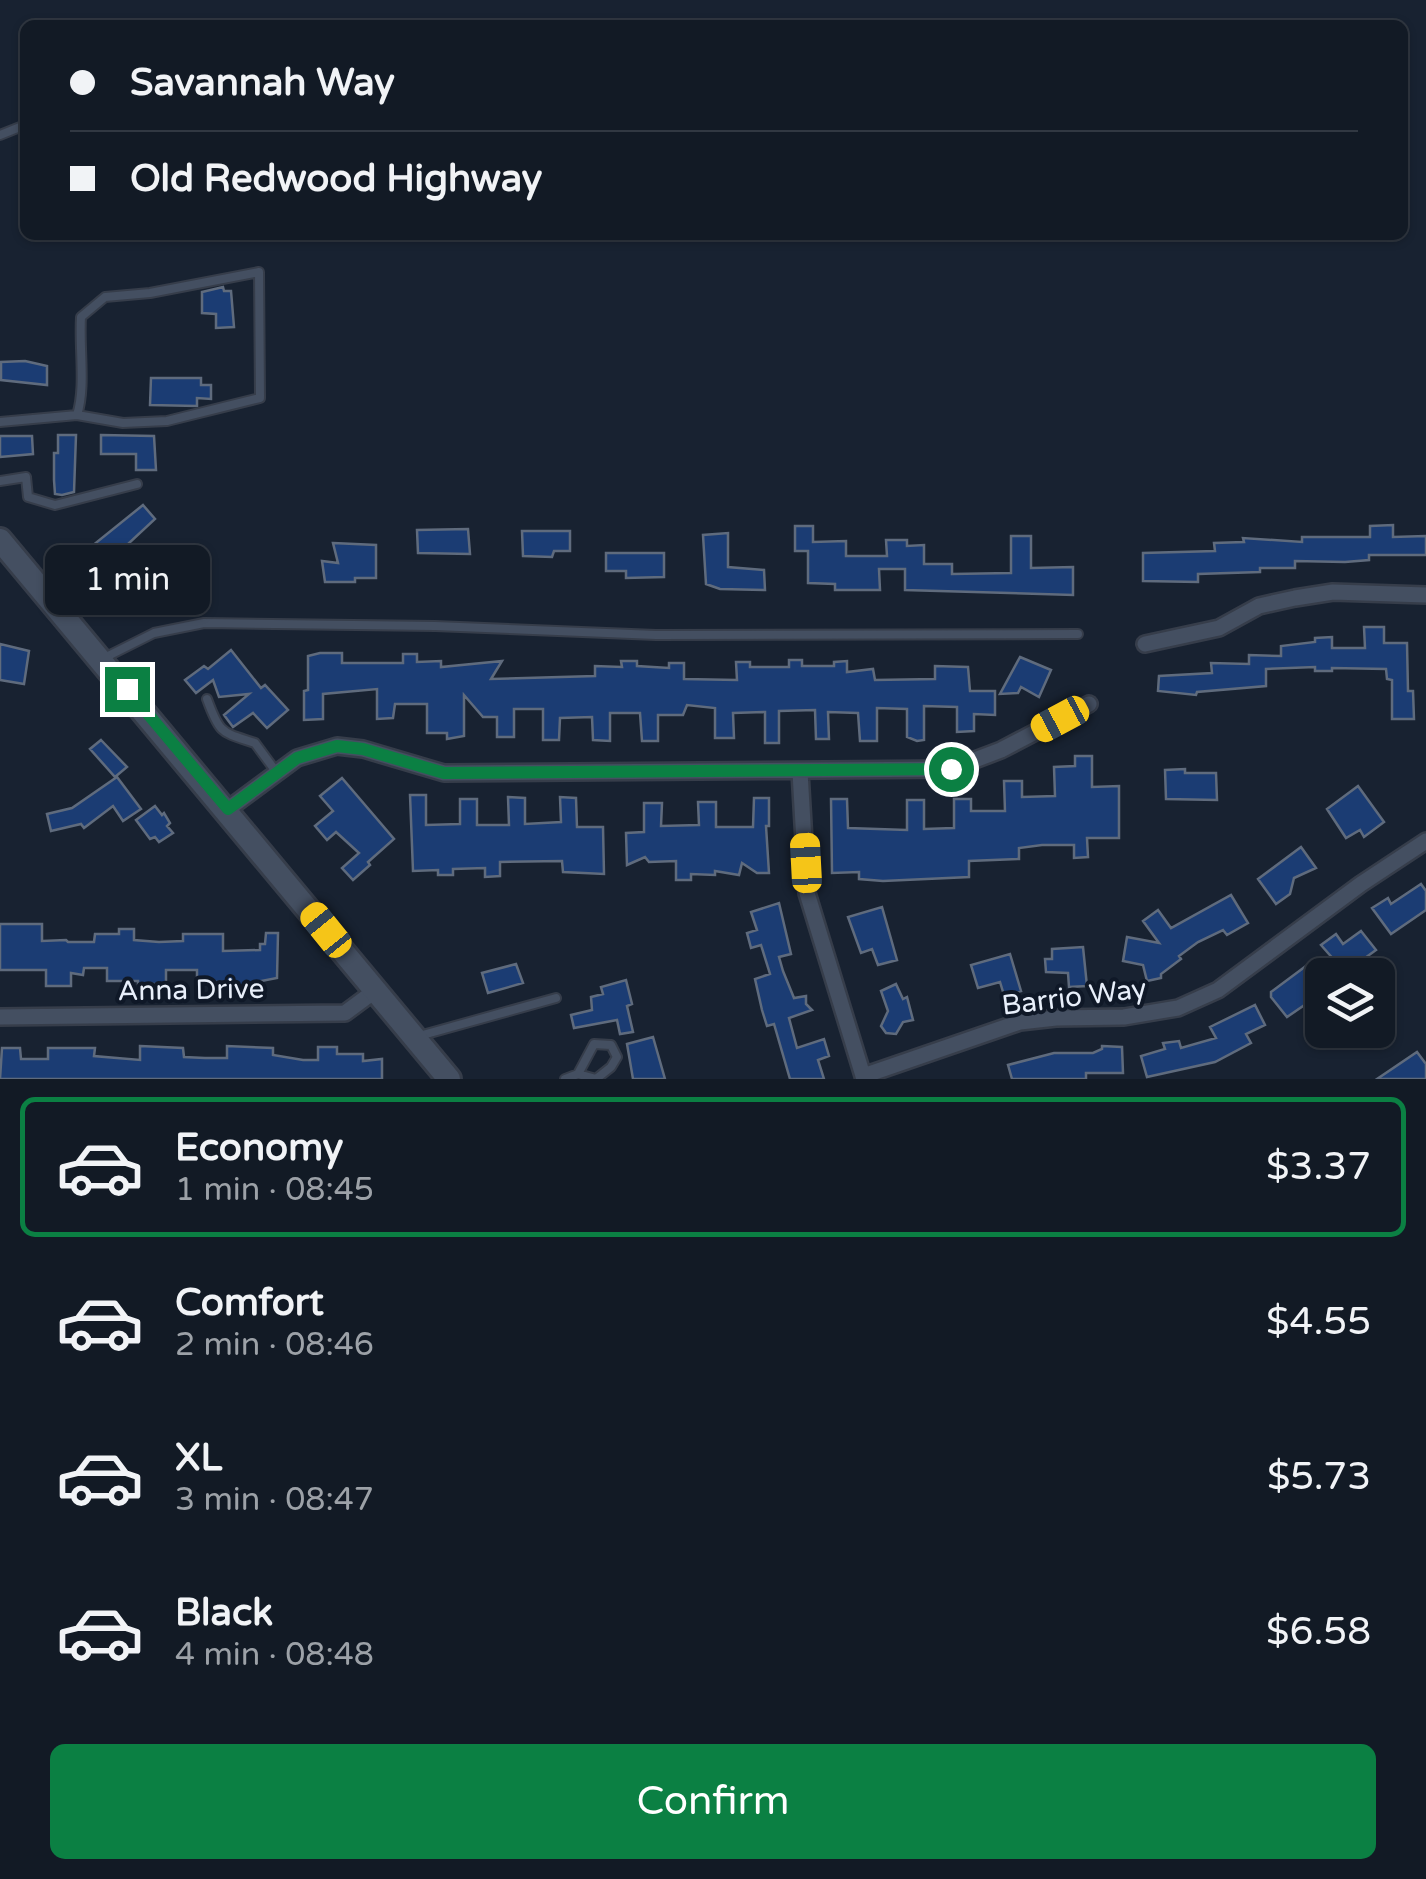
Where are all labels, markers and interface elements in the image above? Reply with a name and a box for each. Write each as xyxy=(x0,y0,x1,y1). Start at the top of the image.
text: Savannah Way xyxy=(130,60,395,106)
text: Old Redwood Highway xyxy=(130,156,542,202)
callout: 1 min xyxy=(44,544,210,614)
text: 1 min xyxy=(85,561,170,599)
route end xyxy=(105,667,150,712)
car xyxy=(1026,692,1094,746)
route start xyxy=(929,747,974,792)
car xyxy=(789,832,823,894)
car xyxy=(295,897,357,963)
map controls xyxy=(1305,958,1395,1048)
button: layers xyxy=(1305,958,1395,1048)
street label: Barrio Way xyxy=(1000,971,1148,1023)
street label: Anna Drive xyxy=(117,972,265,1008)
icon: car xyxy=(55,1122,145,1212)
text: Economy xyxy=(175,1125,343,1171)
text: $3.37 xyxy=(1266,1144,1371,1190)
text: 1 min · 08:45 xyxy=(175,1171,374,1209)
icon: car xyxy=(55,1277,145,1367)
text: Comfort xyxy=(175,1280,324,1326)
text: $4.55 xyxy=(1266,1299,1371,1345)
text: 2 min · 08:46 xyxy=(175,1326,374,1364)
icon: car xyxy=(55,1432,145,1522)
text: XL xyxy=(175,1435,222,1481)
text: $5.73 xyxy=(1267,1454,1371,1500)
text: 3 min · 08:47 xyxy=(175,1481,374,1519)
icon: car xyxy=(55,1587,145,1677)
text: Black xyxy=(175,1590,273,1636)
text: $6.58 xyxy=(1266,1609,1371,1655)
text: 4 min · 08:48 xyxy=(175,1636,374,1674)
button: Confirm xyxy=(50,1744,1376,1859)

